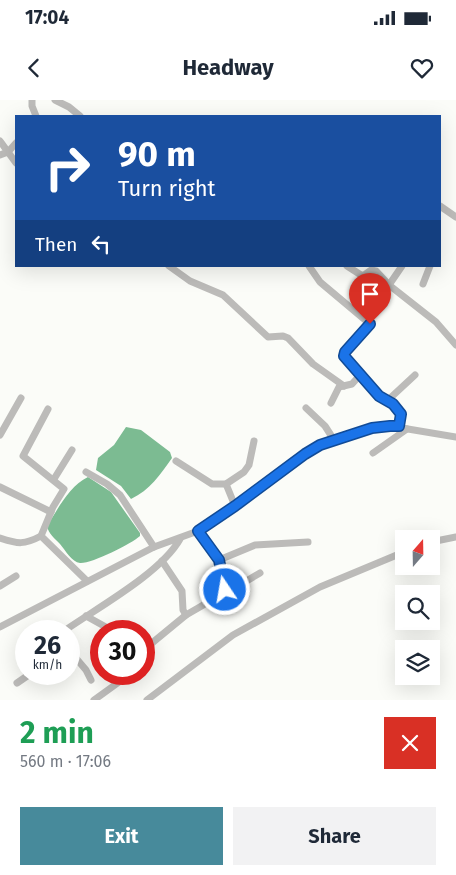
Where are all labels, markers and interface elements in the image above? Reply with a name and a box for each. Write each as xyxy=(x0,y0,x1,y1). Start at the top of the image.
text: 17:04 xyxy=(25,6,69,29)
icon: back xyxy=(20,54,48,82)
text: Headway xyxy=(182,54,274,81)
icon: heart xyxy=(408,54,436,82)
text: 90 m xyxy=(118,133,196,175)
icon: right xyxy=(35,135,100,200)
text: Turn right xyxy=(118,175,215,202)
icon: left xyxy=(87,230,115,258)
text: Then xyxy=(35,233,77,256)
pin xyxy=(349,273,391,324)
icon: arrive xyxy=(356,280,384,308)
north arrow xyxy=(395,530,440,575)
map controls xyxy=(395,530,440,685)
position arrow xyxy=(198,563,250,615)
button: search xyxy=(395,585,440,630)
speed limit sign: 30 xyxy=(90,620,155,685)
text: 26 xyxy=(34,631,61,661)
button: layers xyxy=(395,640,440,685)
text: km/h xyxy=(33,658,62,672)
text: 2 min xyxy=(20,715,94,751)
button: close xyxy=(384,717,436,769)
text: 560 m · 17:06 xyxy=(20,752,111,771)
button: Exit xyxy=(20,807,223,865)
button: Share xyxy=(233,807,436,865)

